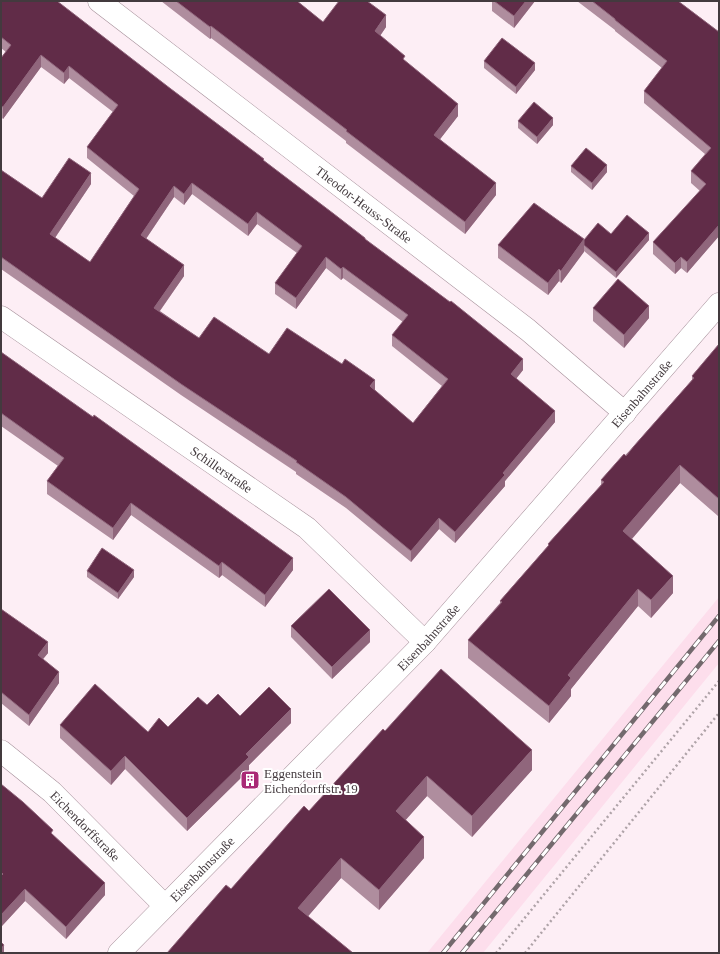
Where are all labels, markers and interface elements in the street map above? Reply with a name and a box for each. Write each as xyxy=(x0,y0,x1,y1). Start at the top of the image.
street label: Theodor-Heuss-Straße xyxy=(313,163,415,246)
street label: Eisenbahnstraße xyxy=(608,356,675,430)
street label: Schillerstraße xyxy=(188,443,256,496)
street label: Eisenbahnstraße xyxy=(394,600,463,674)
place label: Eggenstein Eichendorffstr. 19 xyxy=(264,766,358,796)
building icon: Eggenstein Eichendorffstr. 19 xyxy=(239,769,261,791)
street label: Eichendorffstraße xyxy=(47,787,124,864)
street label: Eisenbahnstraße xyxy=(167,833,237,905)

